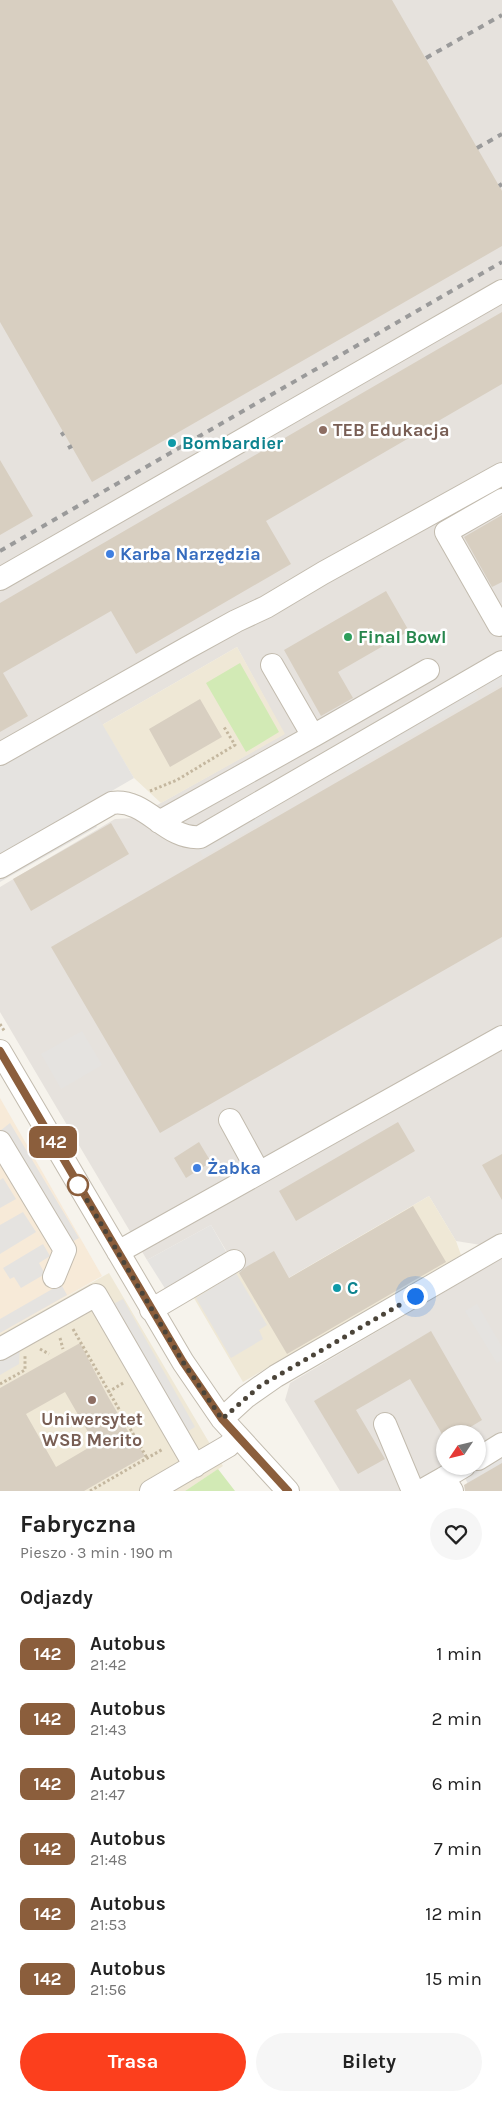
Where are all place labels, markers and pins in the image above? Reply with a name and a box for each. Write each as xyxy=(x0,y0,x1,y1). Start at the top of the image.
place label: TEB Edukacja xyxy=(333,419,450,441)
marker: TEB Edukacja xyxy=(317,424,329,436)
place label: Bombardier xyxy=(182,432,283,454)
marker: Bombardier xyxy=(166,437,178,449)
place label: Karba Narzędzia xyxy=(120,543,261,565)
marker: Karba Narzędzia xyxy=(104,548,116,560)
place label: Final Bowl xyxy=(358,626,447,648)
marker: Final Bowl xyxy=(342,631,354,643)
place label: Żabka xyxy=(207,1157,261,1179)
marker: Żabka xyxy=(191,1162,203,1174)
unlabelled marker xyxy=(67,1174,89,1196)
place label: C xyxy=(347,1277,358,1299)
marker: C xyxy=(331,1282,343,1294)
marker: Uniwersytet WSB Merito xyxy=(86,1394,98,1406)
place label: Uniwersytet WSB Merito xyxy=(41,1408,143,1451)

